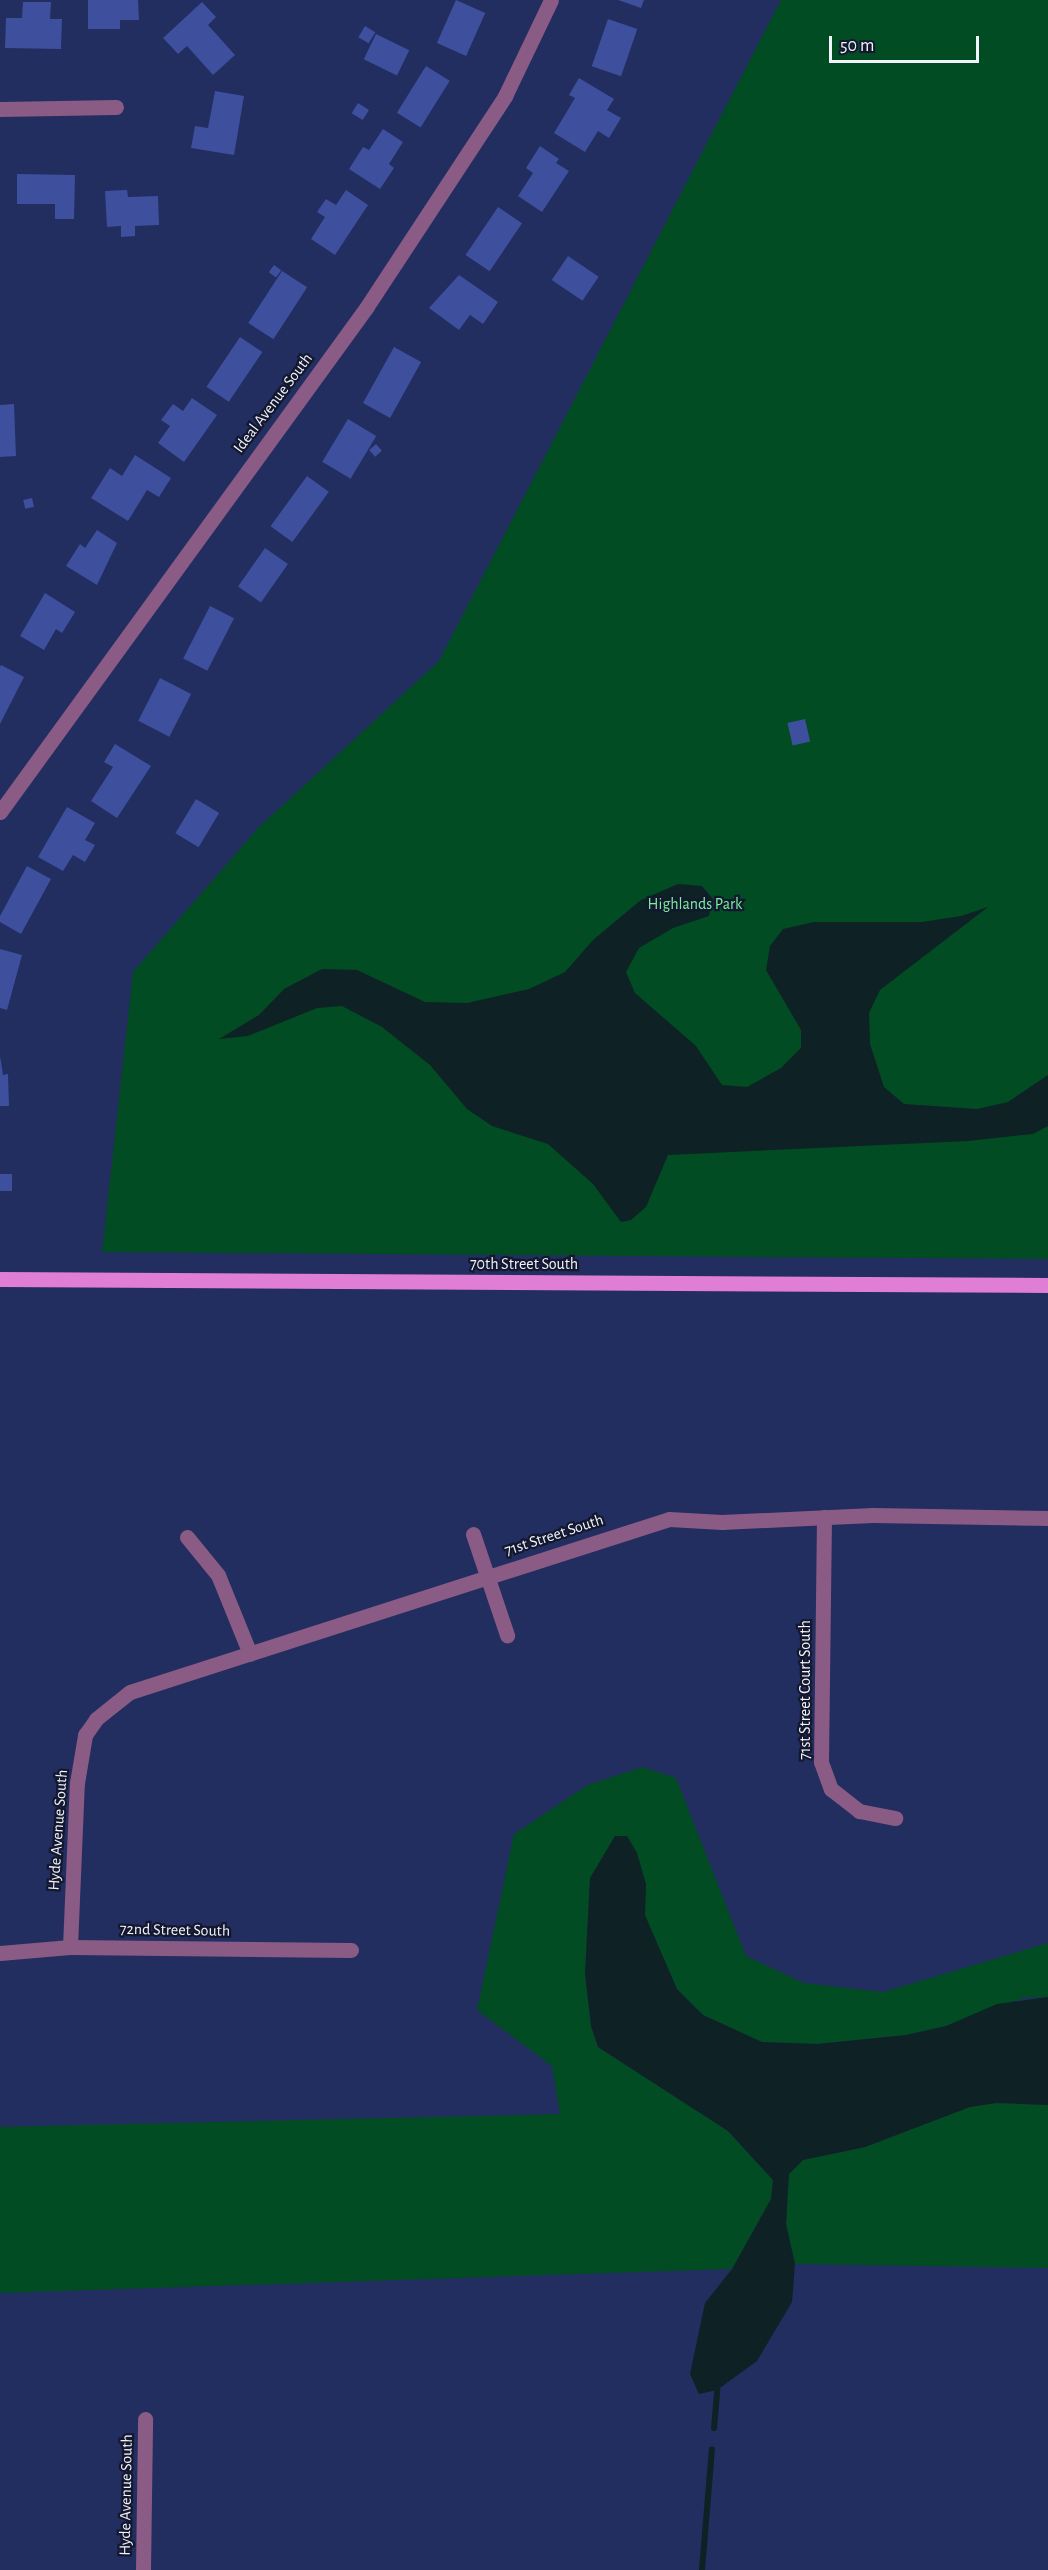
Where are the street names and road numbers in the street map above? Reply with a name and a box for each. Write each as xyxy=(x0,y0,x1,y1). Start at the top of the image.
street label: Ideal Avenue South xyxy=(229,349,317,457)
street label: 70th Street South xyxy=(470,1254,578,1274)
street label: 71st Street South xyxy=(502,1510,606,1560)
street label: 71st Street Court South xyxy=(795,1620,815,1760)
street label: Hyde Avenue South xyxy=(44,1769,72,1891)
street label: 72nd Street South xyxy=(120,1919,230,1941)
street label: Hyde Avenue South xyxy=(115,2434,137,2556)

